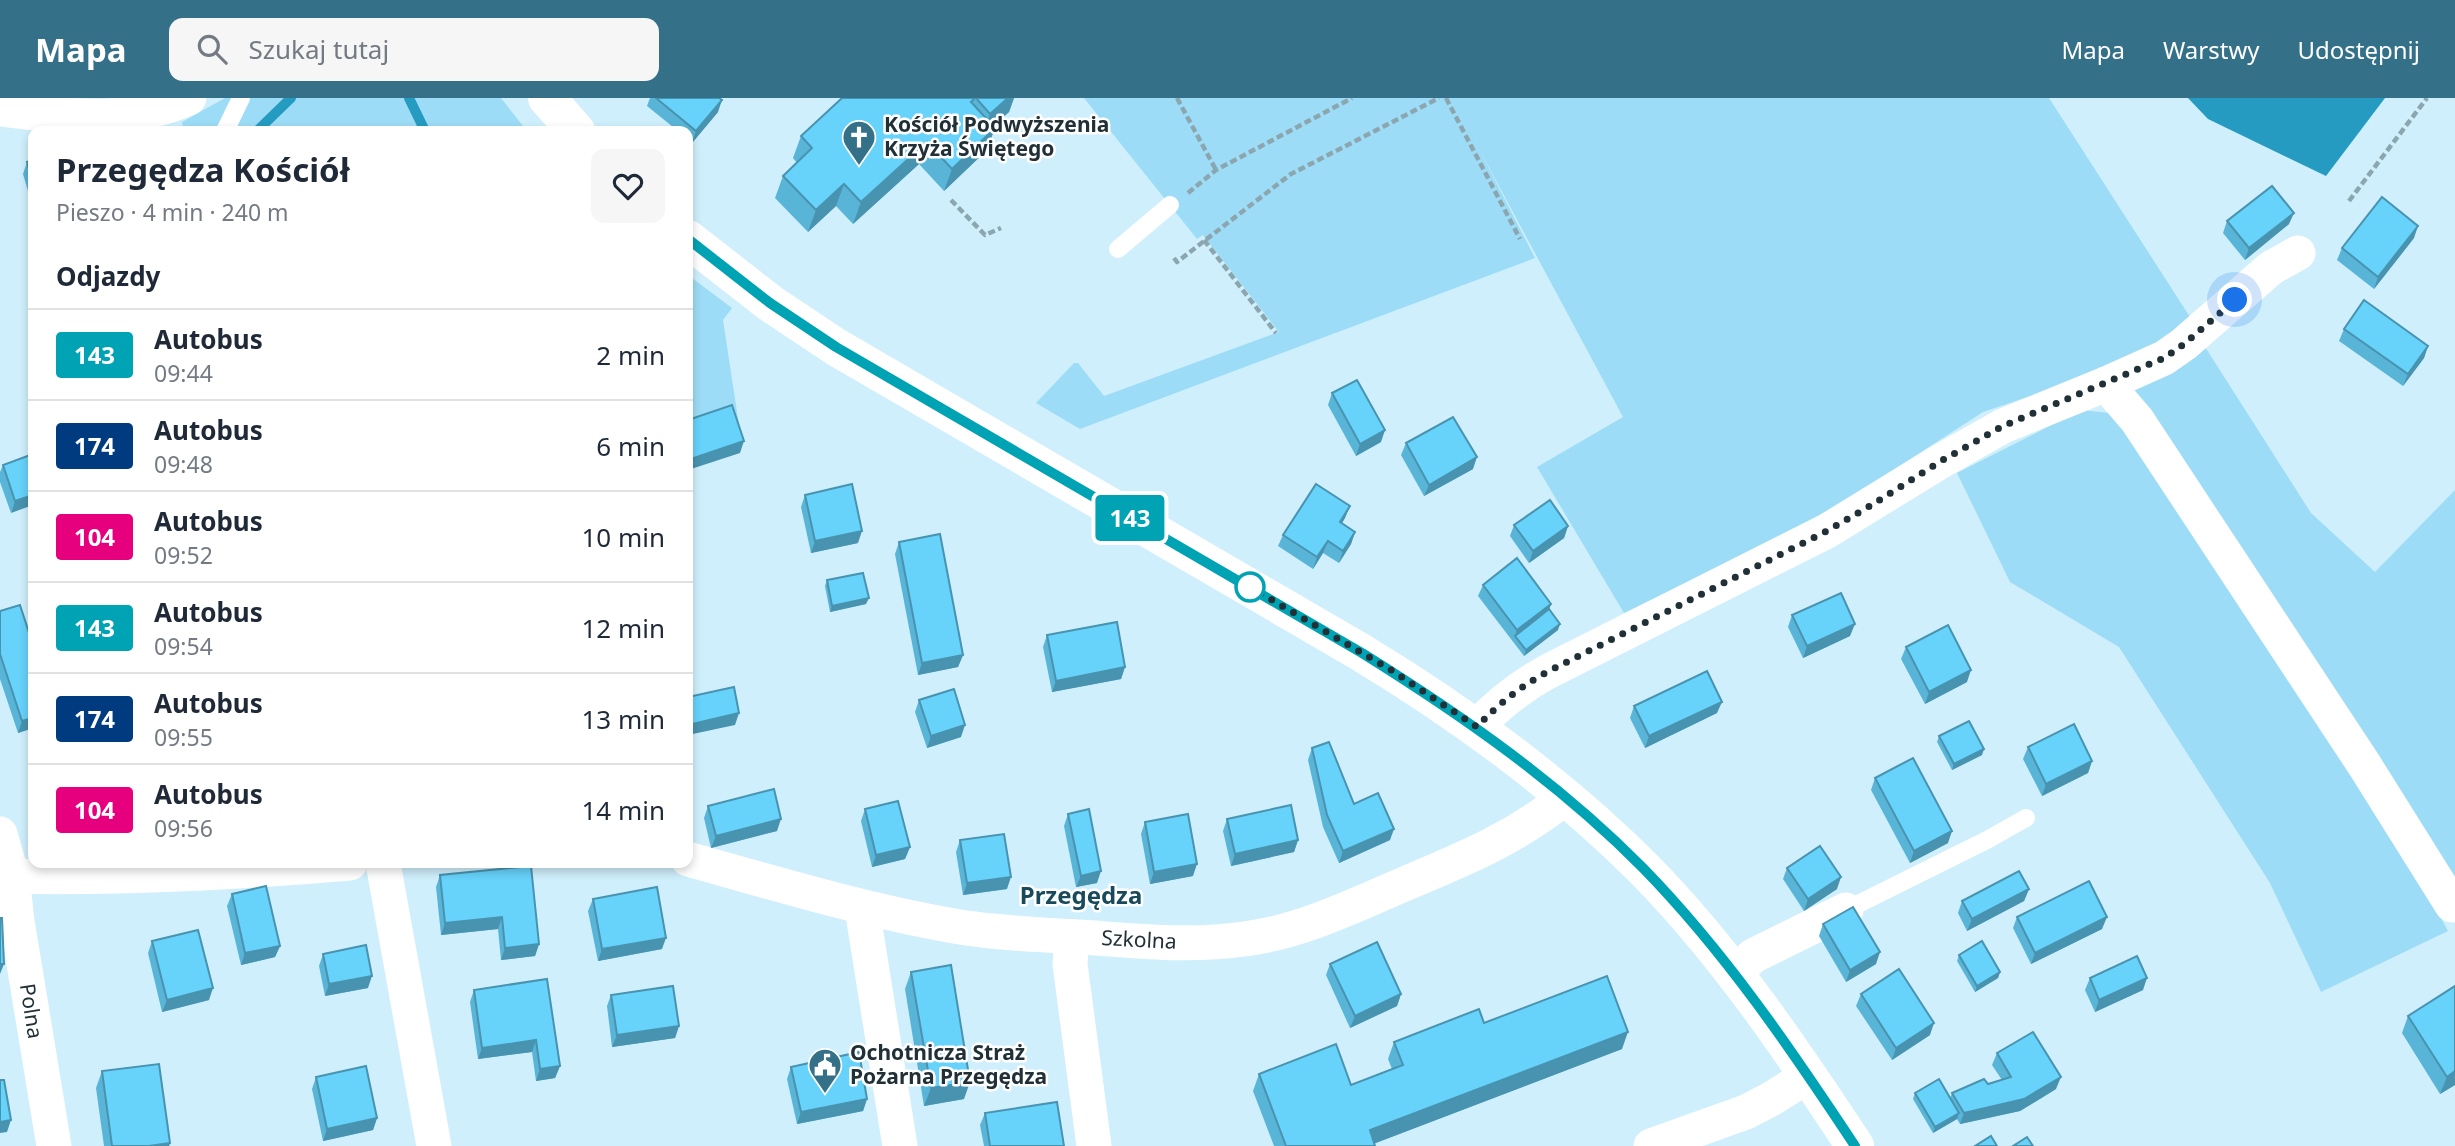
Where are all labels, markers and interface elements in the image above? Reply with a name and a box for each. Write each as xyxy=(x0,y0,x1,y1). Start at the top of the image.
search box xyxy=(169,18,659,81)
text: Mapa xyxy=(35,27,127,72)
icon: search xyxy=(193,30,231,68)
text: Szukaj tutaj xyxy=(249,31,389,67)
text: Mapa xyxy=(2062,33,2125,66)
text: Warstwy xyxy=(2163,33,2260,66)
text: Udostępnij xyxy=(2298,33,2420,66)
place label: Kościół Podwyższenia Krzyża Świętego xyxy=(884,110,1109,162)
church icon: Kościół Podwyższenia Krzyża Świętego xyxy=(840,118,878,167)
text: Przegędza Kościół xyxy=(56,147,350,192)
button: heart xyxy=(591,149,665,223)
text: Pieszo · 4 min · 240 m xyxy=(56,196,289,228)
text: Odjazdy xyxy=(56,258,160,294)
your location xyxy=(2217,282,2252,317)
text: Autobus xyxy=(154,321,263,357)
text: 2 min xyxy=(596,337,665,373)
text: 143 xyxy=(74,338,115,371)
text: 09:44 xyxy=(154,357,213,389)
text: Autobus xyxy=(154,412,263,448)
text: 6 min xyxy=(596,428,665,464)
text: 174 xyxy=(74,429,115,462)
text: 09:48 xyxy=(154,448,213,480)
line badge: 143 xyxy=(1090,495,1170,541)
text: 143 xyxy=(1109,501,1151,534)
text: Autobus xyxy=(154,503,263,539)
text: 10 min xyxy=(581,519,665,555)
text: 104 xyxy=(74,520,115,553)
text: 09:52 xyxy=(154,539,213,571)
unlabelled marker xyxy=(1235,572,1265,602)
text: Autobus xyxy=(154,594,263,630)
text: 12 min xyxy=(581,610,665,646)
text: 143 xyxy=(74,611,115,644)
text: 09:54 xyxy=(154,630,213,662)
text: Autobus xyxy=(154,685,263,721)
text: 13 min xyxy=(581,701,665,737)
text: 174 xyxy=(74,702,115,735)
text: 09:55 xyxy=(154,721,213,753)
text: Autobus xyxy=(154,776,263,812)
text: 14 min xyxy=(581,792,665,828)
text: 104 xyxy=(74,793,115,826)
text: 09:56 xyxy=(154,812,213,844)
district label: Przegędza xyxy=(1020,878,1142,911)
street label: Szkolna xyxy=(1101,923,1177,955)
street label: Polna xyxy=(14,981,50,1040)
place label: Ochotnicza Straż Pożarna Przegędza xyxy=(850,1038,1047,1090)
public building icon: Ochotnicza Straż Pożarna Przegędza xyxy=(806,1046,844,1095)

